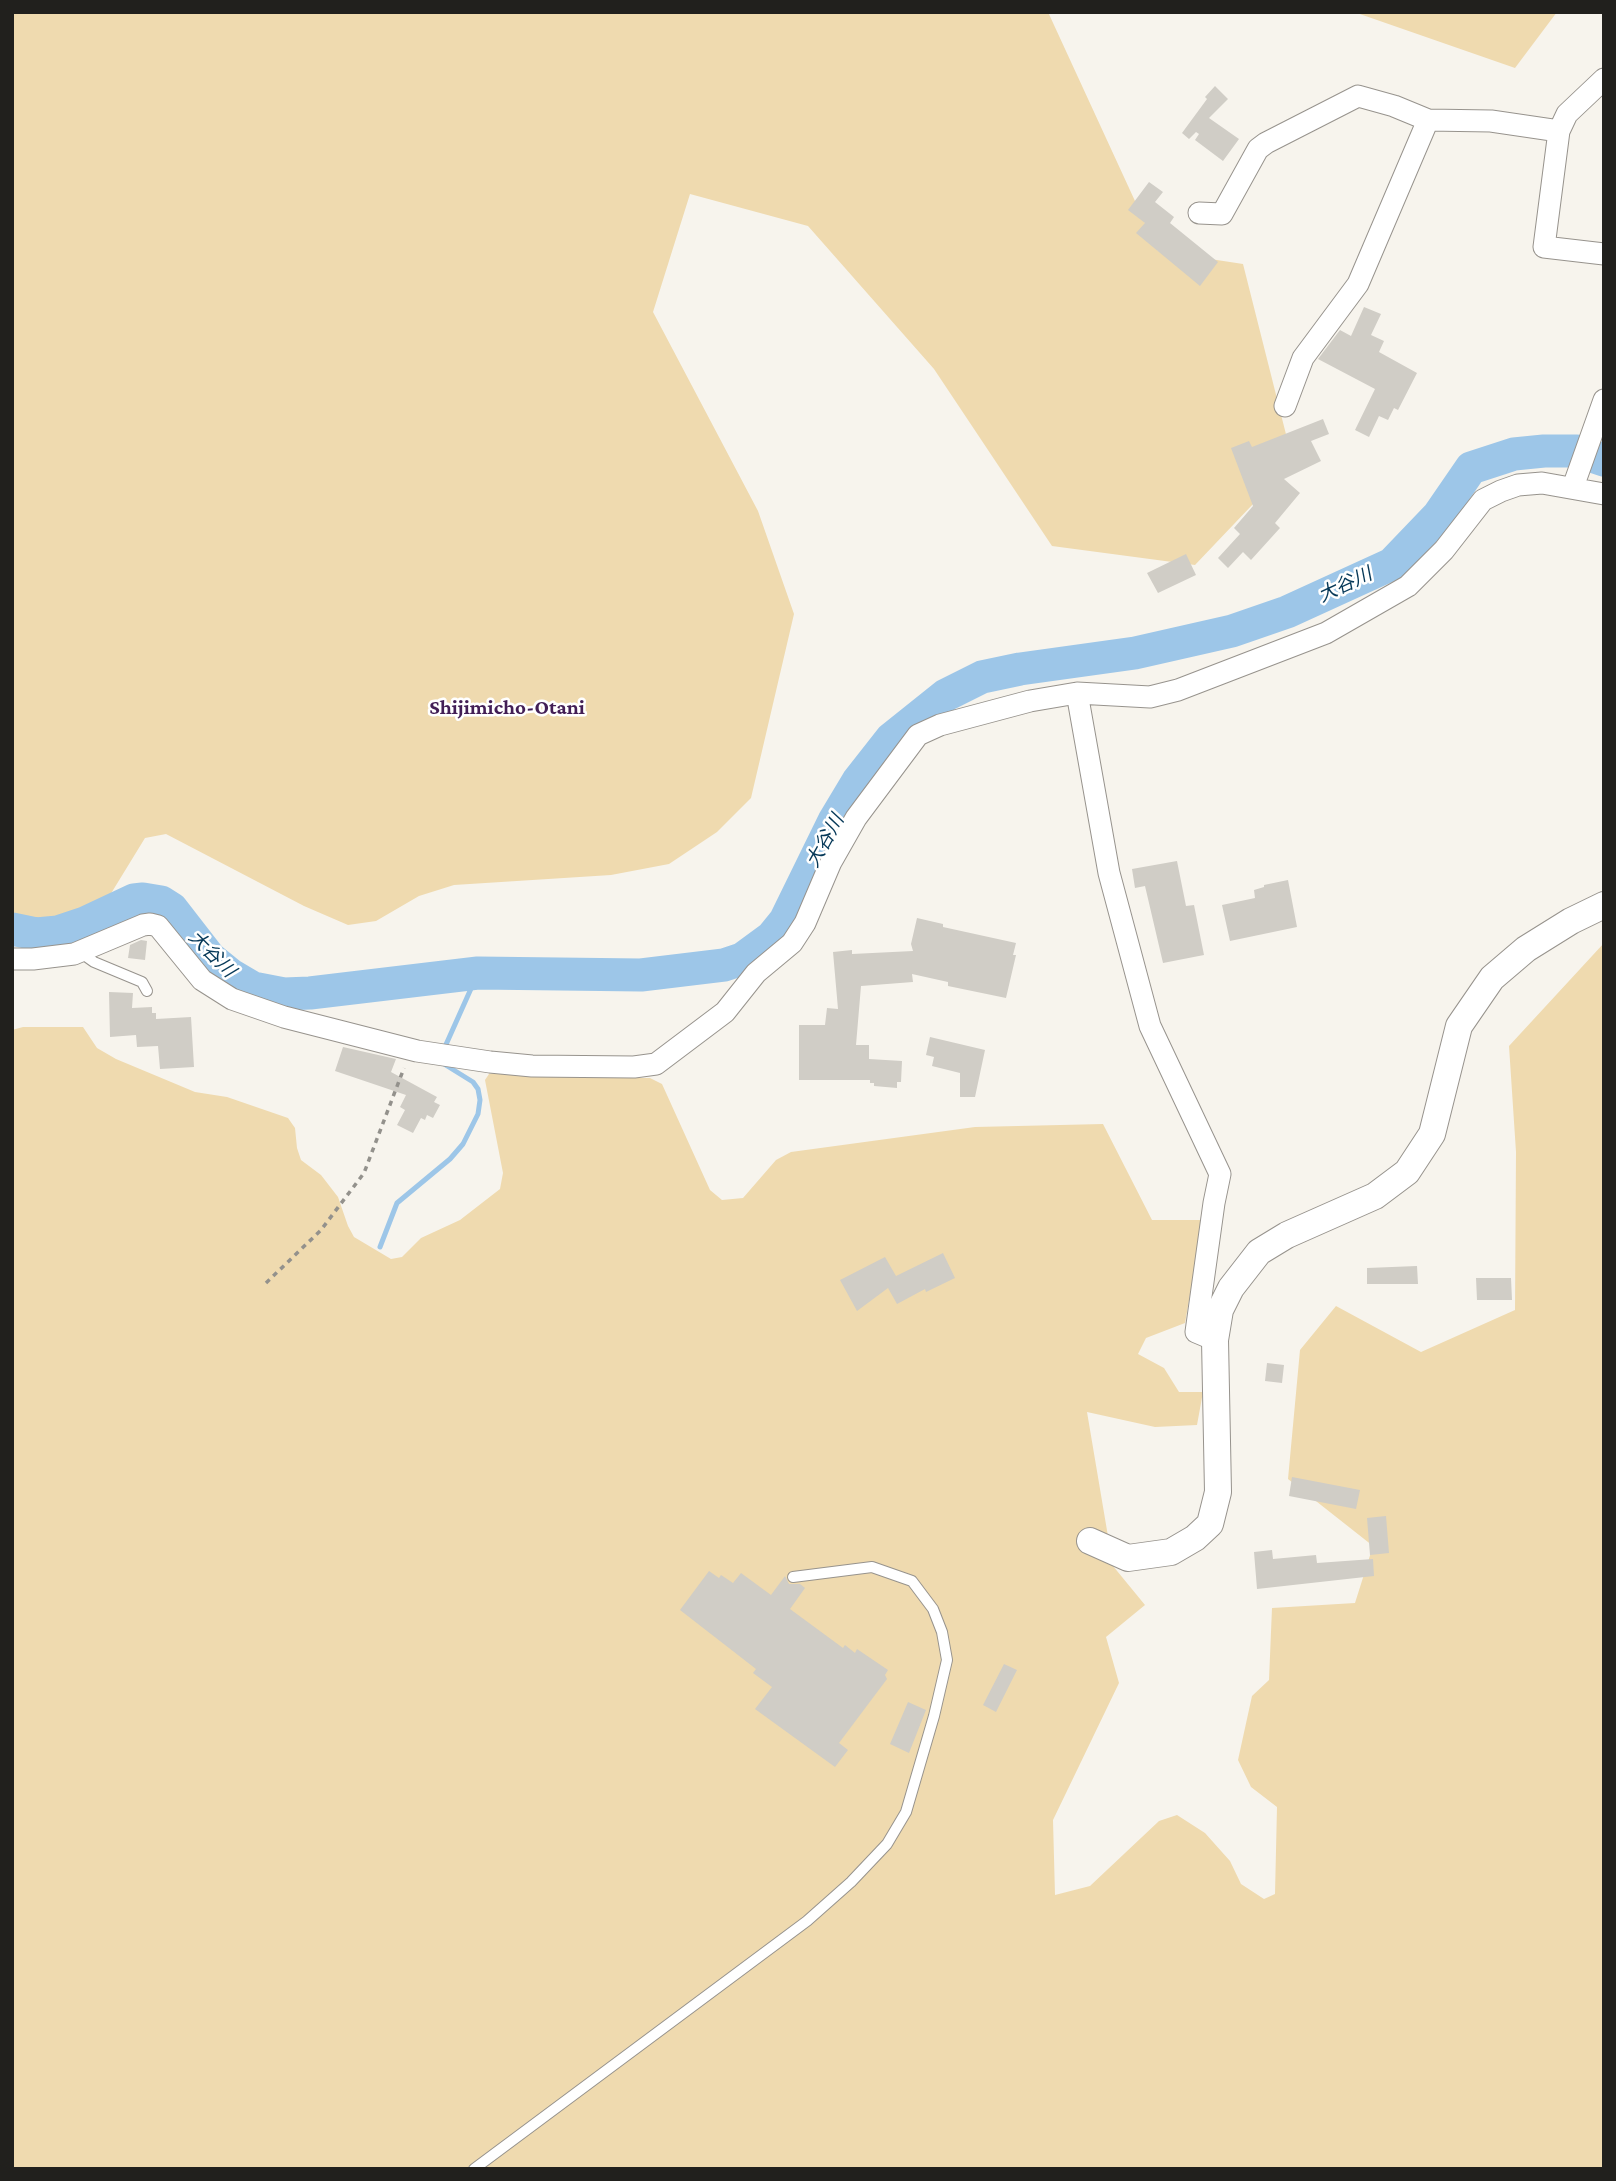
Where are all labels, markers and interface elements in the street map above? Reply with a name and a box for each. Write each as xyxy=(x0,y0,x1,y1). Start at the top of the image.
water label: 大谷川 xyxy=(1314,563,1376,607)
district label: Shijimicho-Otani xyxy=(429,695,585,721)
water label: 大谷川 xyxy=(801,811,849,871)
water label: 大谷川 xyxy=(184,926,240,982)

